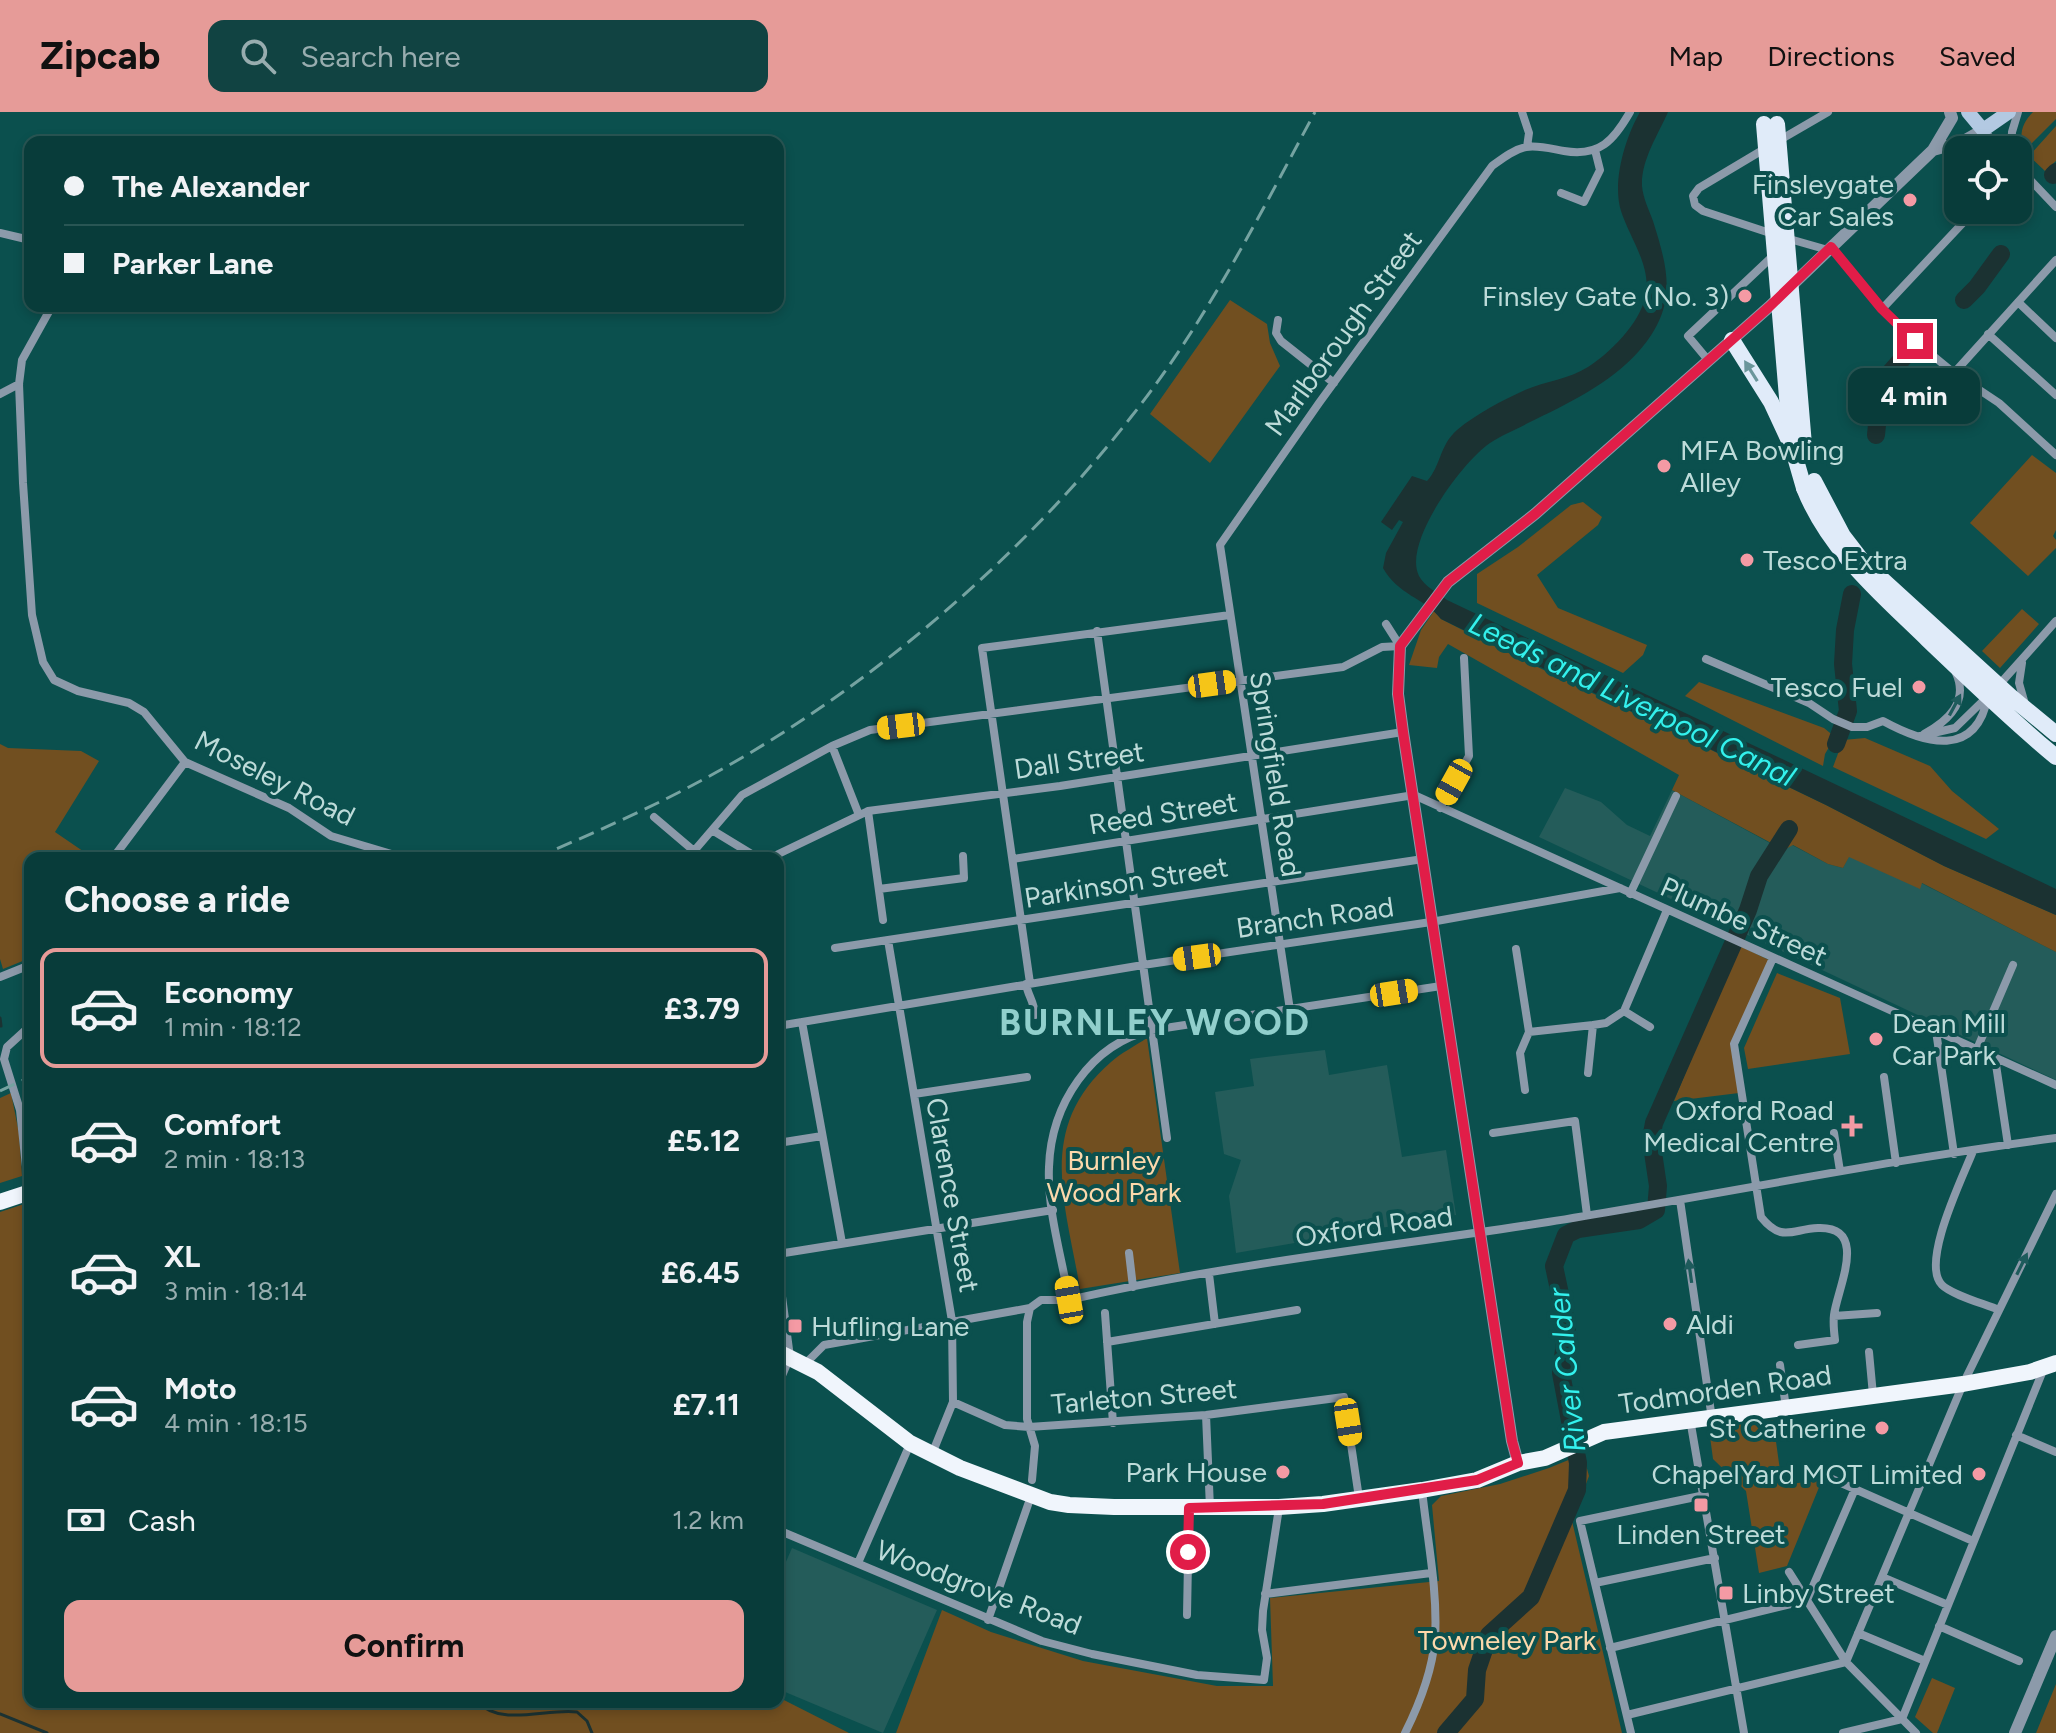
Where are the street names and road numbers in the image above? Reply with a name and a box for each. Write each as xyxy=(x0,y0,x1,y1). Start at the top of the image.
street label: Marlborough Street xyxy=(1257,224,1429,442)
street label: Springfield Road xyxy=(1243,669,1309,879)
street label: Moseley Road xyxy=(189,723,361,833)
street label: Dall Street xyxy=(1012,734,1146,786)
street label: Reed Street xyxy=(1086,784,1240,842)
street label: Parkinson Street xyxy=(1022,849,1230,915)
street label: Plumbe Street xyxy=(1655,869,1833,973)
street label: Branch Road xyxy=(1234,889,1396,945)
street label: Clarence Street xyxy=(919,1095,987,1295)
street label: Oxford Road xyxy=(1293,1198,1455,1254)
street label: Todmorden Road xyxy=(1616,1357,1834,1421)
street label: Tarleton Street xyxy=(1050,1371,1238,1421)
street label: Woodgrove Road xyxy=(871,1532,1087,1642)

